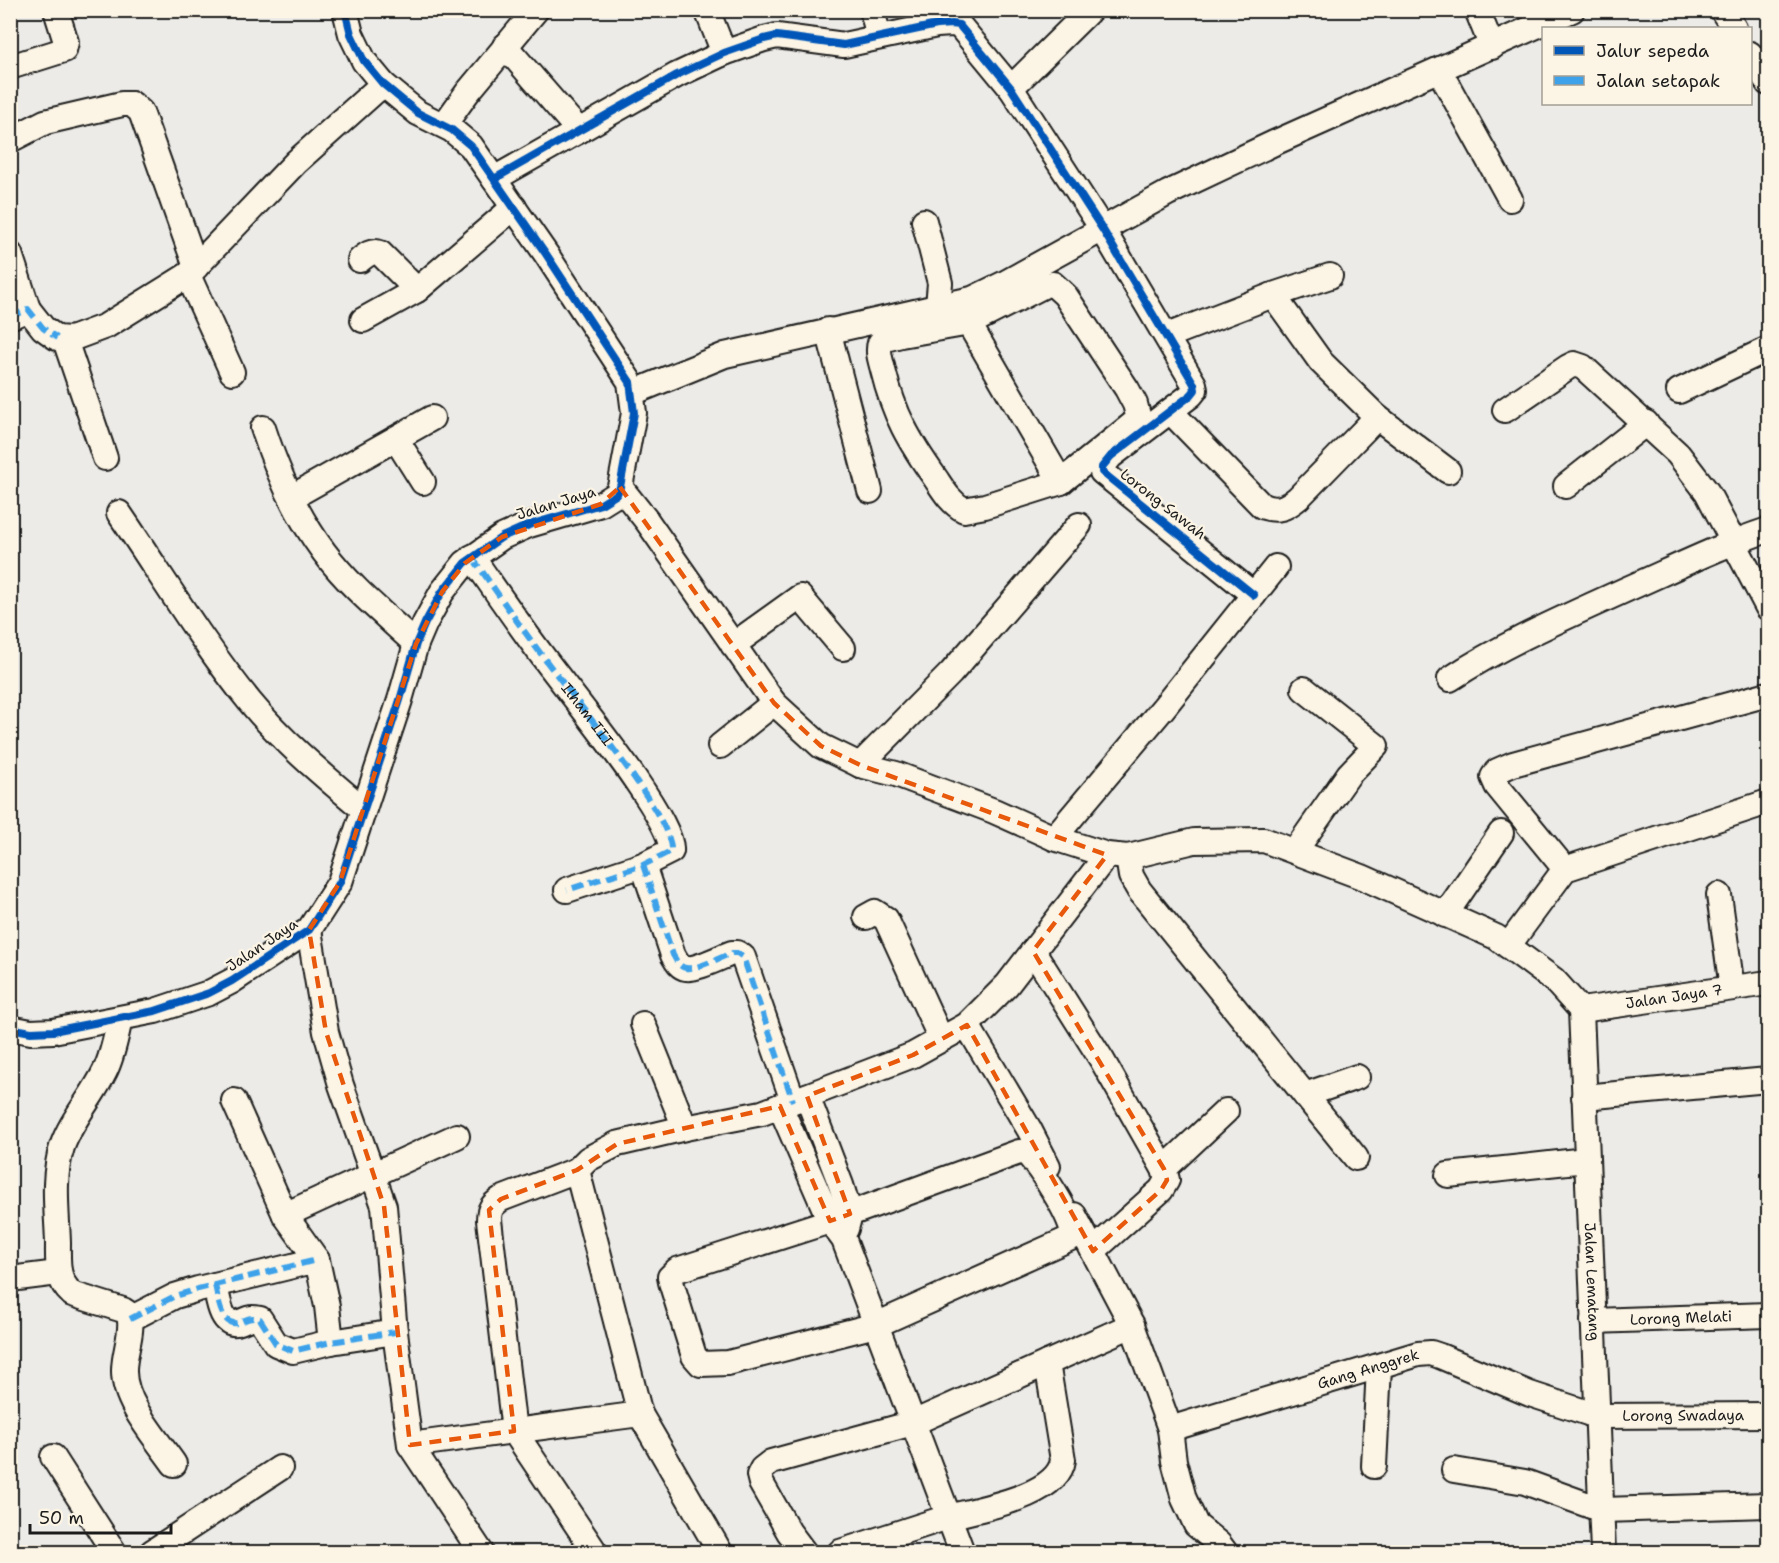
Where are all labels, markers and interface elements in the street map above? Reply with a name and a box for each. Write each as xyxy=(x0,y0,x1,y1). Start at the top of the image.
legend xyxy=(1542,27,1752,105)
text: Jalur sepeda xyxy=(1596,39,1709,63)
text: Jalan setapak xyxy=(1596,69,1720,93)
street label: Lorong Sawah xyxy=(1116,464,1210,544)
street label: Jalan Jaya xyxy=(514,481,599,525)
street label: Ilham III xyxy=(556,678,618,750)
street label: Jalan Jaya xyxy=(222,913,302,976)
street label: Jalan Jaya 7 xyxy=(1624,980,1724,1013)
street label: Jalan Lematang xyxy=(1580,1222,1604,1341)
street label: Lorong Melati xyxy=(1629,1306,1732,1330)
street label: Gang Anggrek xyxy=(1315,1344,1421,1394)
street label: Lorong Swadaya xyxy=(1622,1405,1745,1426)
scale bar xyxy=(30,1497,171,1535)
text: 50 m xyxy=(39,1506,84,1530)

